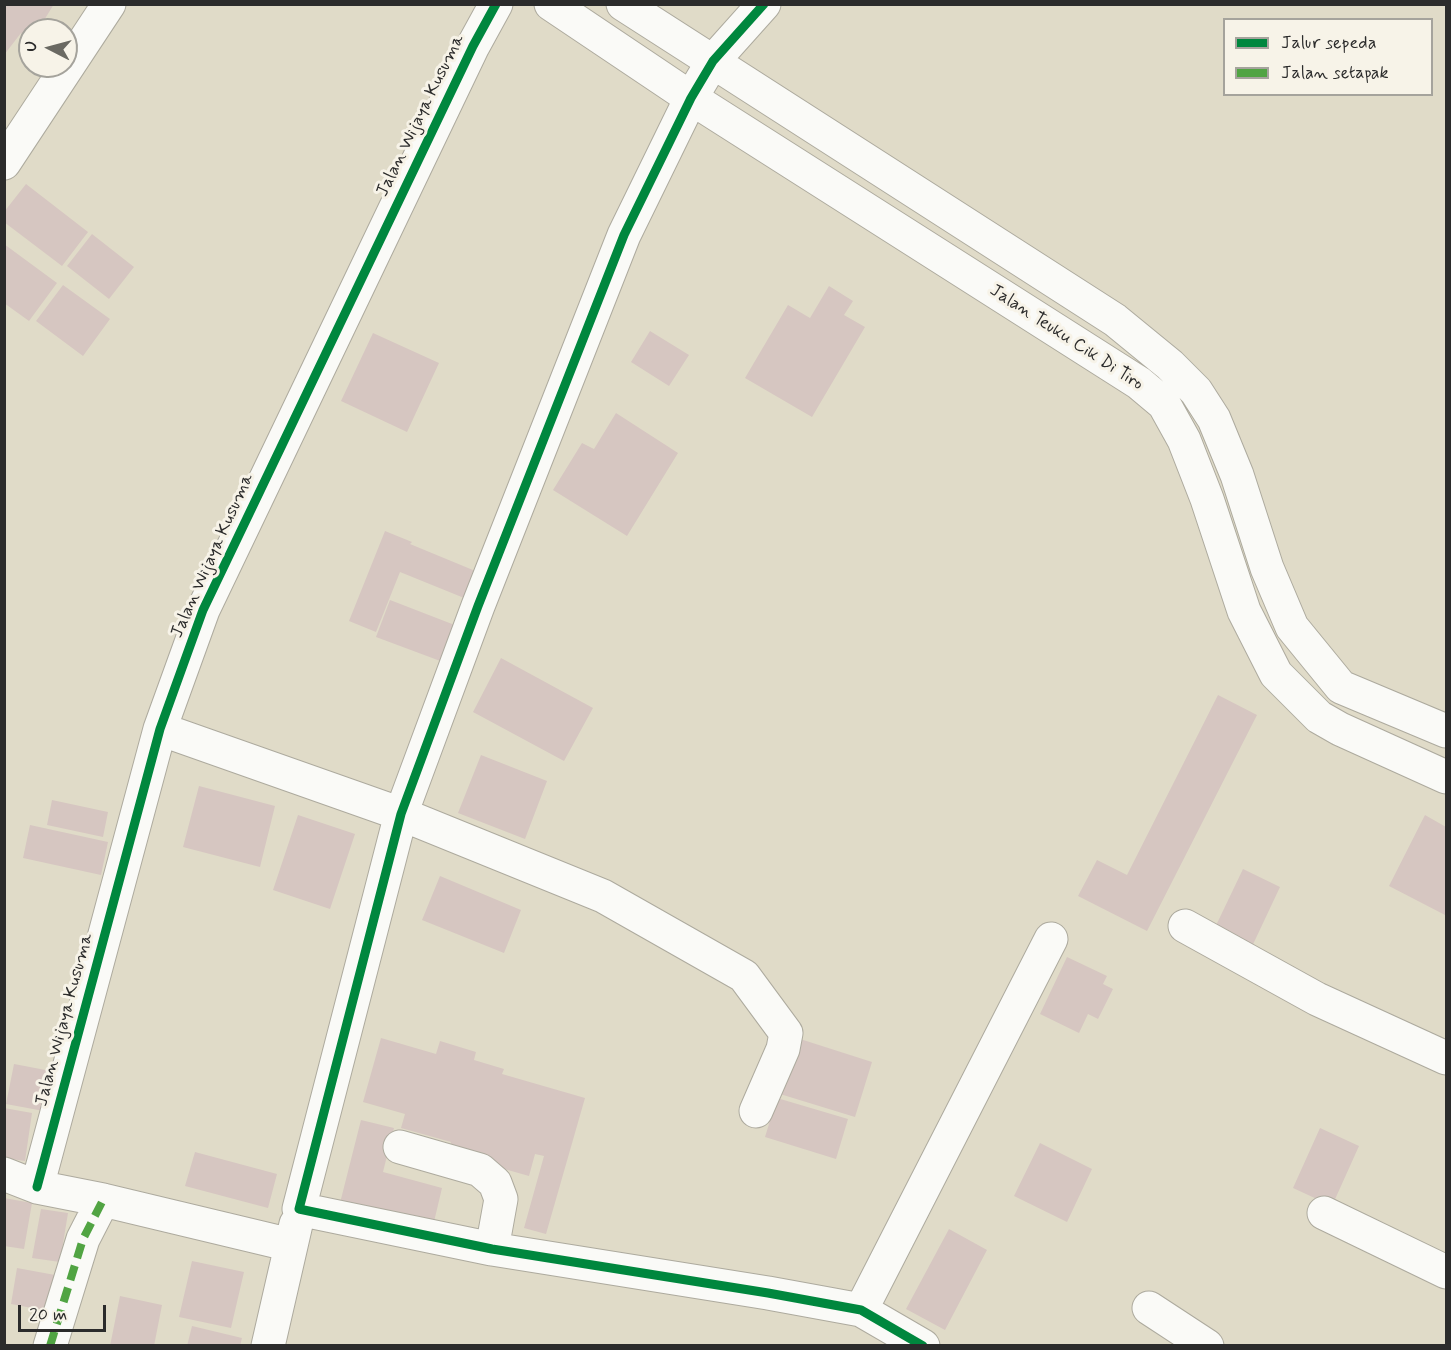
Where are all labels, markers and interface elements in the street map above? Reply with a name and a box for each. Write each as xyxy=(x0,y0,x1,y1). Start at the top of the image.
north arrow xyxy=(18,18,78,78)
legend xyxy=(1223,18,1433,96)
street label: Jalan Wijaya Kusuma xyxy=(372,31,470,201)
text: Jalur sepeda xyxy=(1281,31,1377,55)
text: U xyxy=(21,40,43,53)
text: Jalan setapak xyxy=(1281,61,1389,85)
street label: Jalan Teuku Cik Di Tiro xyxy=(985,280,1147,396)
street label: Jalan Wijaya Kusuma xyxy=(167,470,259,642)
street label: Jalan Wijaya Kusuma xyxy=(32,931,98,1109)
scale bar xyxy=(21,1293,110,1331)
text: 20 m xyxy=(29,1303,67,1327)

